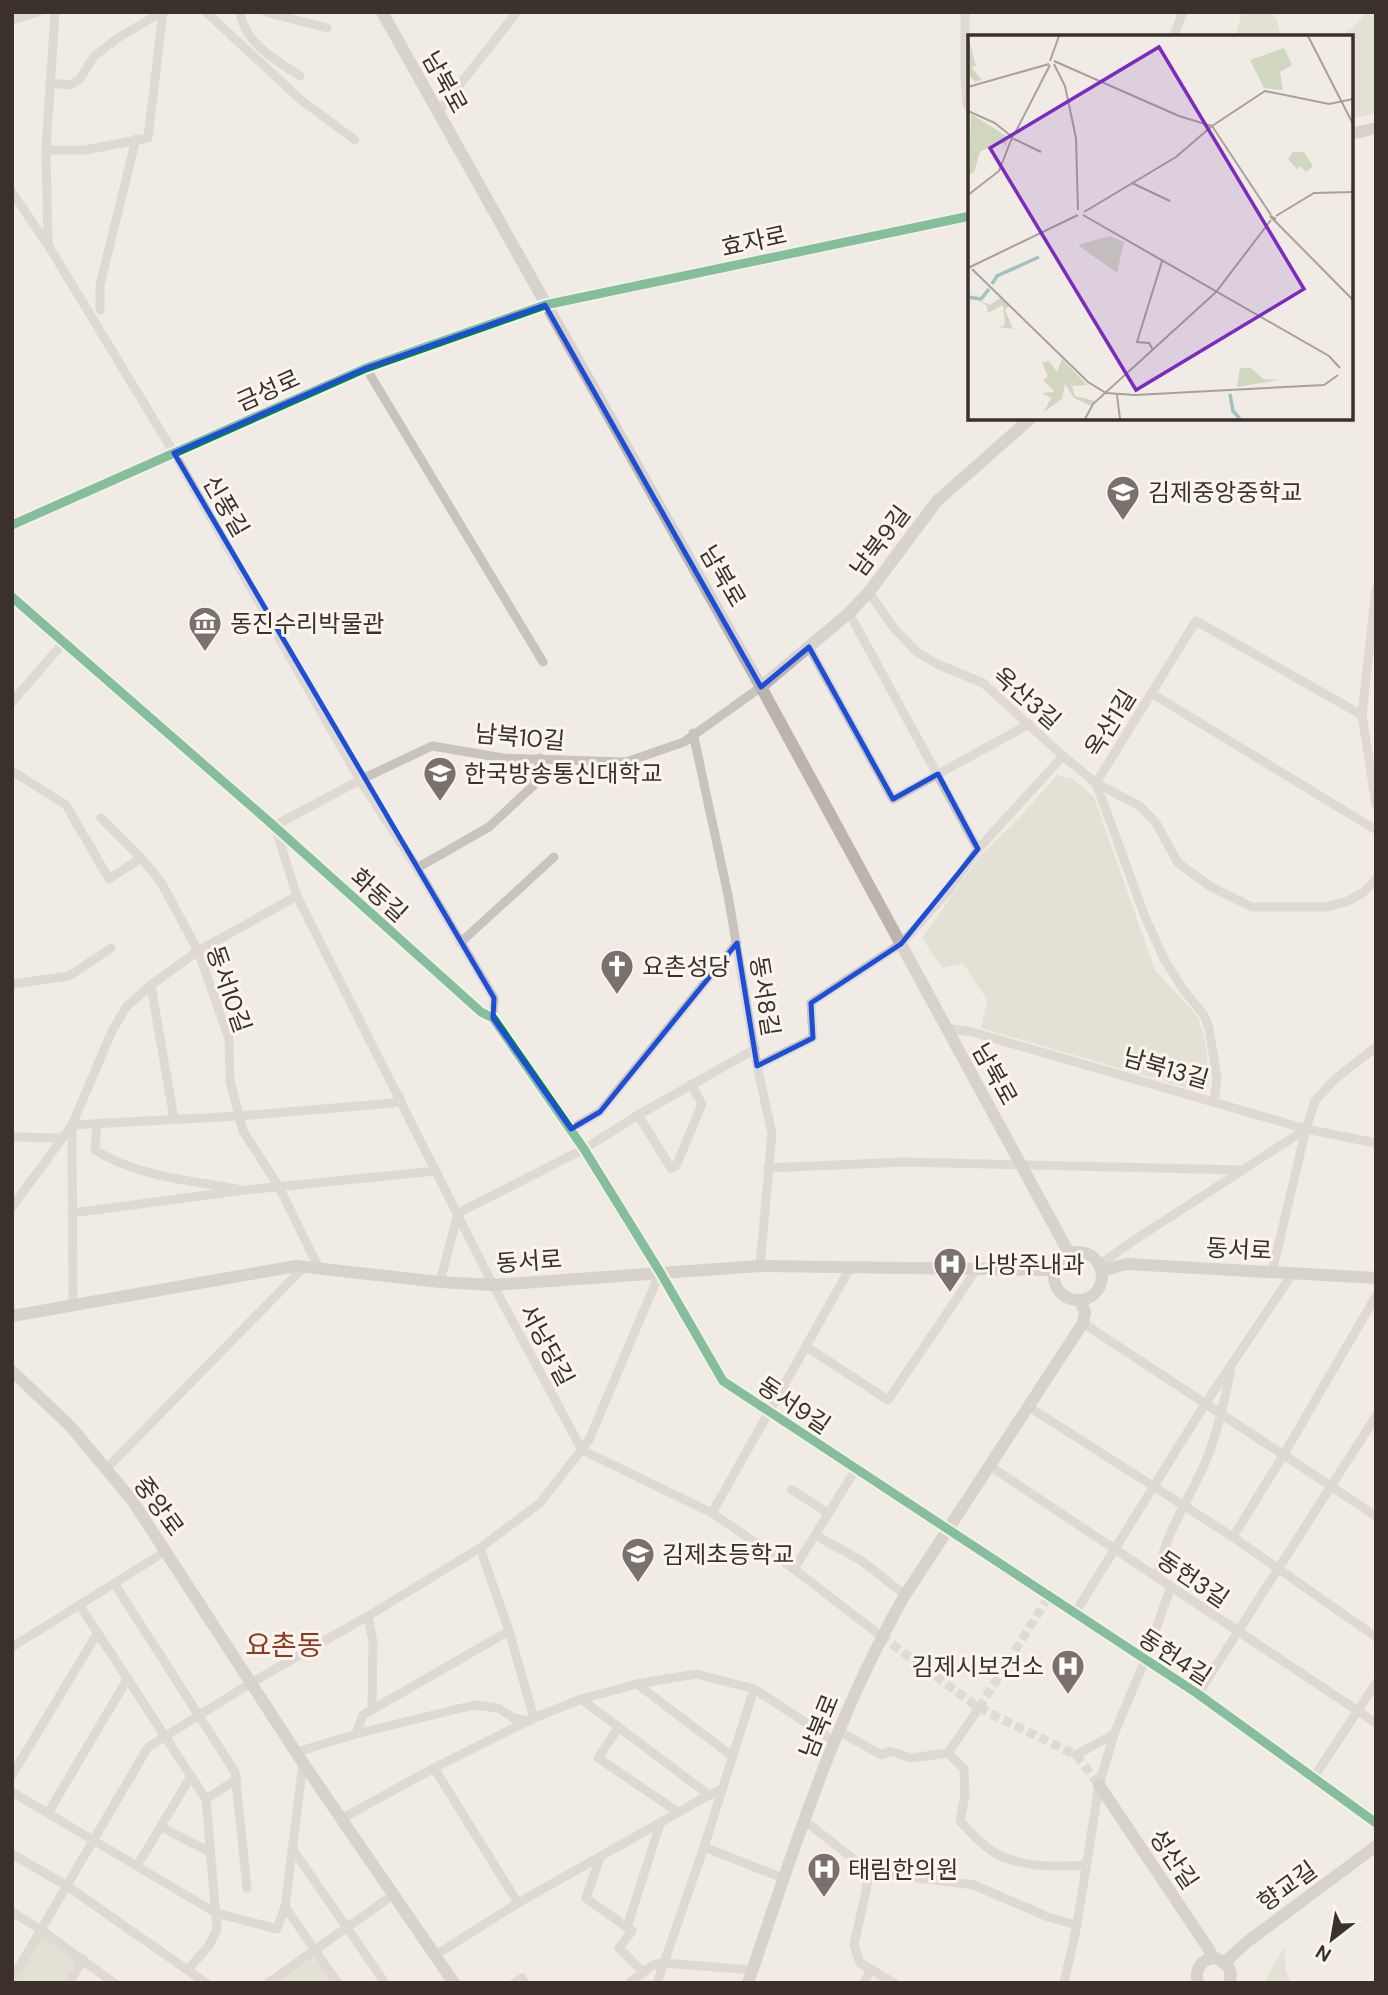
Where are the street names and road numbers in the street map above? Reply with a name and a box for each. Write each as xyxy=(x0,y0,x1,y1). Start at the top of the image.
street label: 남북로 xyxy=(415,46,475,118)
street label: 효자로 xyxy=(718,219,790,263)
street label: 금성로 xyxy=(231,362,305,418)
street label: 신풍길 xyxy=(196,470,256,542)
street label: 남북9길 xyxy=(843,499,917,583)
street label: 남북로 xyxy=(693,540,753,612)
street label: 옥산3길 xyxy=(986,660,1068,736)
street label: 옥산1길 xyxy=(1077,684,1143,762)
street label: 남북10길 xyxy=(474,718,566,756)
street label: 화동길 xyxy=(344,861,414,929)
street label: 동서10길 xyxy=(200,941,258,1037)
street label: 동서8길 xyxy=(743,954,787,1038)
street label: 남북로 xyxy=(965,1038,1025,1110)
street label: 남북13길 xyxy=(1119,1041,1213,1095)
street label: 동서로 xyxy=(1205,1232,1273,1266)
street label: 동서로 xyxy=(495,1243,563,1279)
street label: 서낭당길 xyxy=(513,1299,581,1391)
street label: 동서9길 xyxy=(752,1369,836,1441)
street label: 중앙로 xyxy=(127,1470,191,1542)
street label: 동헌3길 xyxy=(1151,1544,1235,1614)
street label: 동헌4길 xyxy=(1133,1622,1217,1692)
street label: 남북로 xyxy=(792,1689,846,1763)
street label: 성산길 xyxy=(1143,1823,1205,1895)
street label: 향교길 xyxy=(1251,1854,1323,1918)

